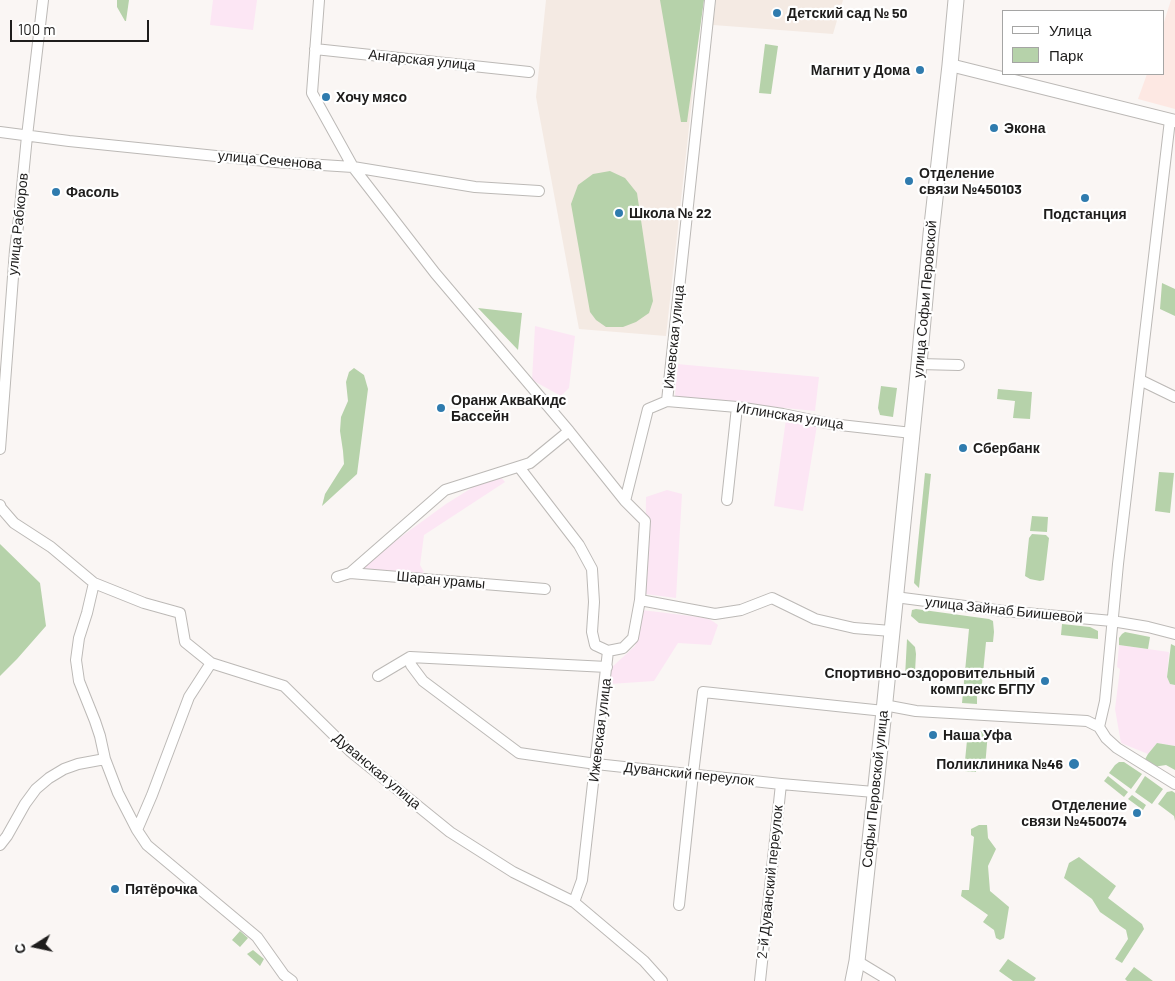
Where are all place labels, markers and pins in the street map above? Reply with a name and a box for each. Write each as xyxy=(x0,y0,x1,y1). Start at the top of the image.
place label: Детский сад № 50 xyxy=(787,5,908,21)
marker: Детский сад № 50 xyxy=(771,7,783,19)
place label: Магнит у Дома xyxy=(811,62,910,78)
marker: Магнит у Дома xyxy=(914,64,926,76)
place label: Хочу мясо xyxy=(336,89,407,105)
marker: Хочу мясо xyxy=(320,91,332,103)
place label: Экона xyxy=(1004,120,1046,136)
marker: Экона xyxy=(988,122,1000,134)
place label: Отделение связи №450103 xyxy=(919,165,1022,198)
marker: Отделение связи №450103 xyxy=(903,175,915,187)
place label: Фасоль xyxy=(66,184,119,200)
marker: Фасоль xyxy=(50,186,62,198)
marker: Подстанция xyxy=(1079,192,1091,204)
place label: Школа № 22 xyxy=(629,205,712,221)
place label: Подстанция xyxy=(1043,206,1127,222)
marker: Школа № 22 xyxy=(613,207,625,219)
place label: Оранж АкваКидс Бассейн xyxy=(451,392,566,424)
marker: Оранж АкваКидс Бассейн xyxy=(435,402,447,414)
place label: Сбербанк xyxy=(973,440,1040,456)
marker: Сбербанк xyxy=(957,442,969,454)
place label: Спортивно-оздоровительный комплекс БГПУ xyxy=(824,665,1035,698)
marker: Спортивно-оздоровительный комплекс БГПУ xyxy=(1039,675,1051,687)
place label: Наша Уфа xyxy=(943,727,1012,743)
marker: Наша Уфа xyxy=(927,729,939,741)
place label: Поликлиника №46 xyxy=(936,756,1063,772)
marker: Поликлиника №46 xyxy=(1067,757,1081,771)
place label: Отделение связи №450074 xyxy=(1021,797,1127,830)
marker: Отделение связи №450074 xyxy=(1131,807,1143,819)
place label: Пятёрочка xyxy=(125,881,198,897)
marker: Пятёрочка xyxy=(109,883,121,895)

